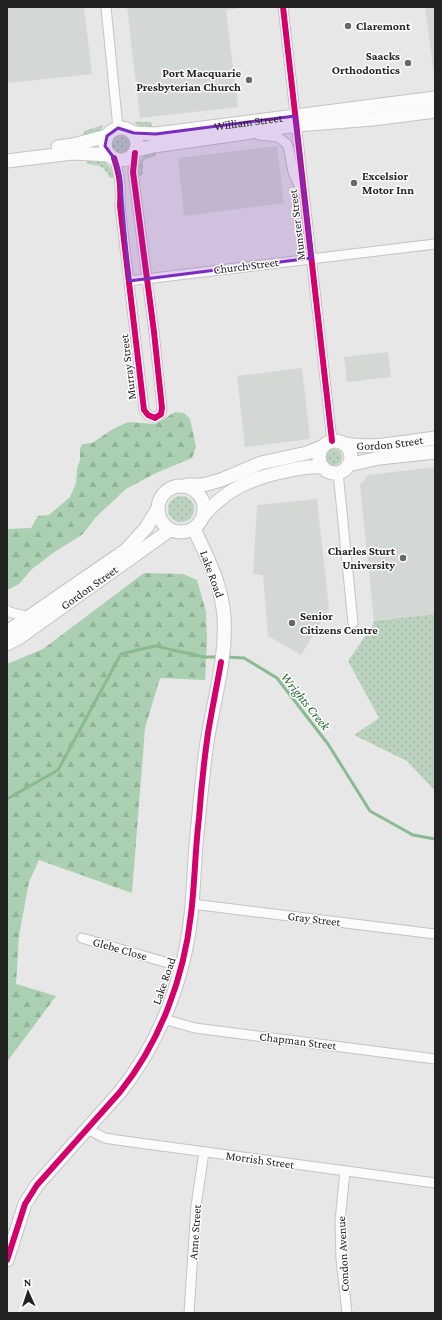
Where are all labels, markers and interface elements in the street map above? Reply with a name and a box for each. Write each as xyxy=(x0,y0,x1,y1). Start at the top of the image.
place label: Claremont xyxy=(356,19,411,33)
marker: Claremont xyxy=(343,21,353,31)
place label: Saacks Orthodontics xyxy=(332,49,400,77)
marker: Saacks Orthodontics xyxy=(403,58,413,68)
place label: Port Macquarie Presbyterian Church xyxy=(136,66,241,94)
marker: Port Macquarie Presbyterian Church xyxy=(244,75,254,85)
street label: William Street xyxy=(213,111,284,133)
place label: Excelsior Motor Inn xyxy=(362,169,414,197)
marker: Excelsior Motor Inn xyxy=(349,178,359,188)
street label: Munster Street xyxy=(286,188,308,261)
street label: Church Street xyxy=(213,255,280,277)
street label: Murray Street xyxy=(117,332,139,401)
street label: Gordon Street xyxy=(356,433,425,453)
place label: Charles Sturt University xyxy=(328,544,396,572)
street label: Lake Road xyxy=(197,549,227,600)
marker: Charles Sturt University xyxy=(398,553,408,563)
street label: Gordon Street xyxy=(58,562,121,613)
place label: Senior Citizens Centre xyxy=(300,609,378,637)
marker: Senior Citizens Centre xyxy=(287,618,297,628)
water label: Wrights Creek xyxy=(278,670,334,734)
street label: Gray Street xyxy=(287,909,342,929)
street label: Glebe Close xyxy=(91,935,149,963)
street label: Lake Road xyxy=(149,955,179,1006)
street label: Chapman Street xyxy=(259,1029,338,1053)
street label: Morrish Street xyxy=(225,1148,296,1172)
street label: Anne Street xyxy=(186,1203,204,1260)
street label: Condon Avenue xyxy=(334,1216,352,1292)
north arrow xyxy=(8,1272,48,1312)
text: N xyxy=(23,1276,32,1288)

